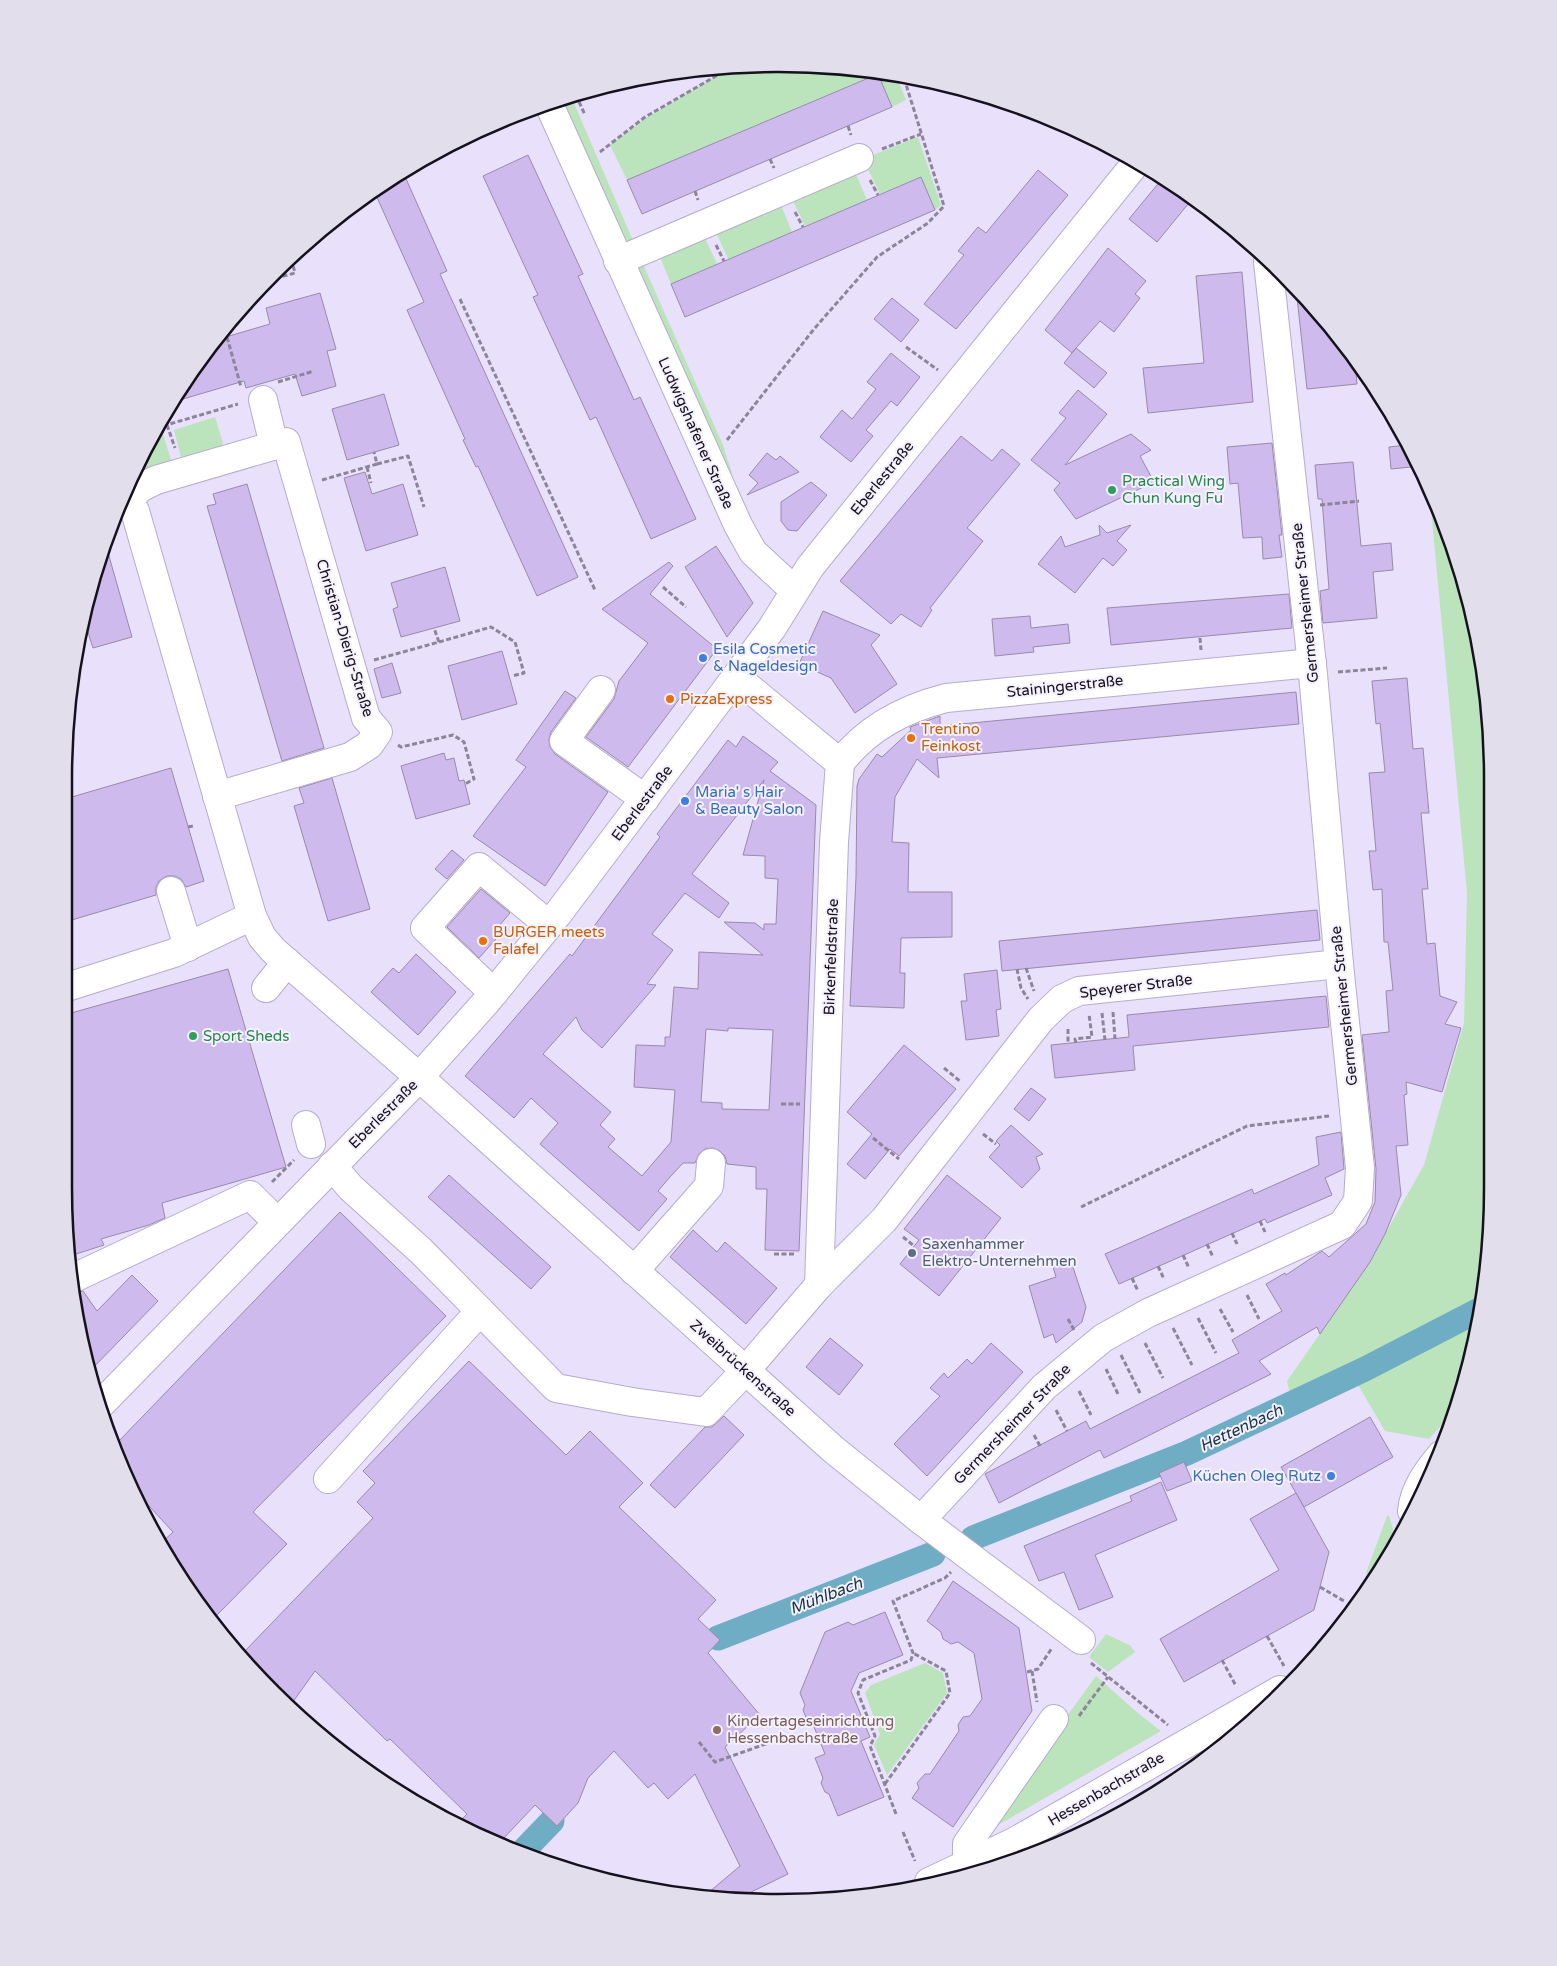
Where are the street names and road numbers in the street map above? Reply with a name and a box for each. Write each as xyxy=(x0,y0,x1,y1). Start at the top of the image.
street label: Ludwigshafener Straße xyxy=(654,354,738,512)
street label: Eberlestraße xyxy=(847,437,917,519)
street label: Germersheimer Straße xyxy=(1288,522,1322,684)
street label: Christian-Dierig-Straße xyxy=(312,557,378,719)
street label: Stainingerstraße xyxy=(1006,671,1124,701)
street label: Eberlestraße xyxy=(608,762,676,844)
street label: Birkenfeldstraße xyxy=(820,898,842,1016)
street label: Germersheimer Straße xyxy=(1327,925,1361,1087)
street label: Speyerer Straße xyxy=(1079,970,1193,1002)
street label: Eberlestraße xyxy=(345,1076,421,1152)
street label: Zweibrückenstraße xyxy=(686,1316,800,1420)
street label: Germersheimer Straße xyxy=(950,1360,1074,1488)
street label: Hessenbachstraße xyxy=(1045,1748,1167,1830)

